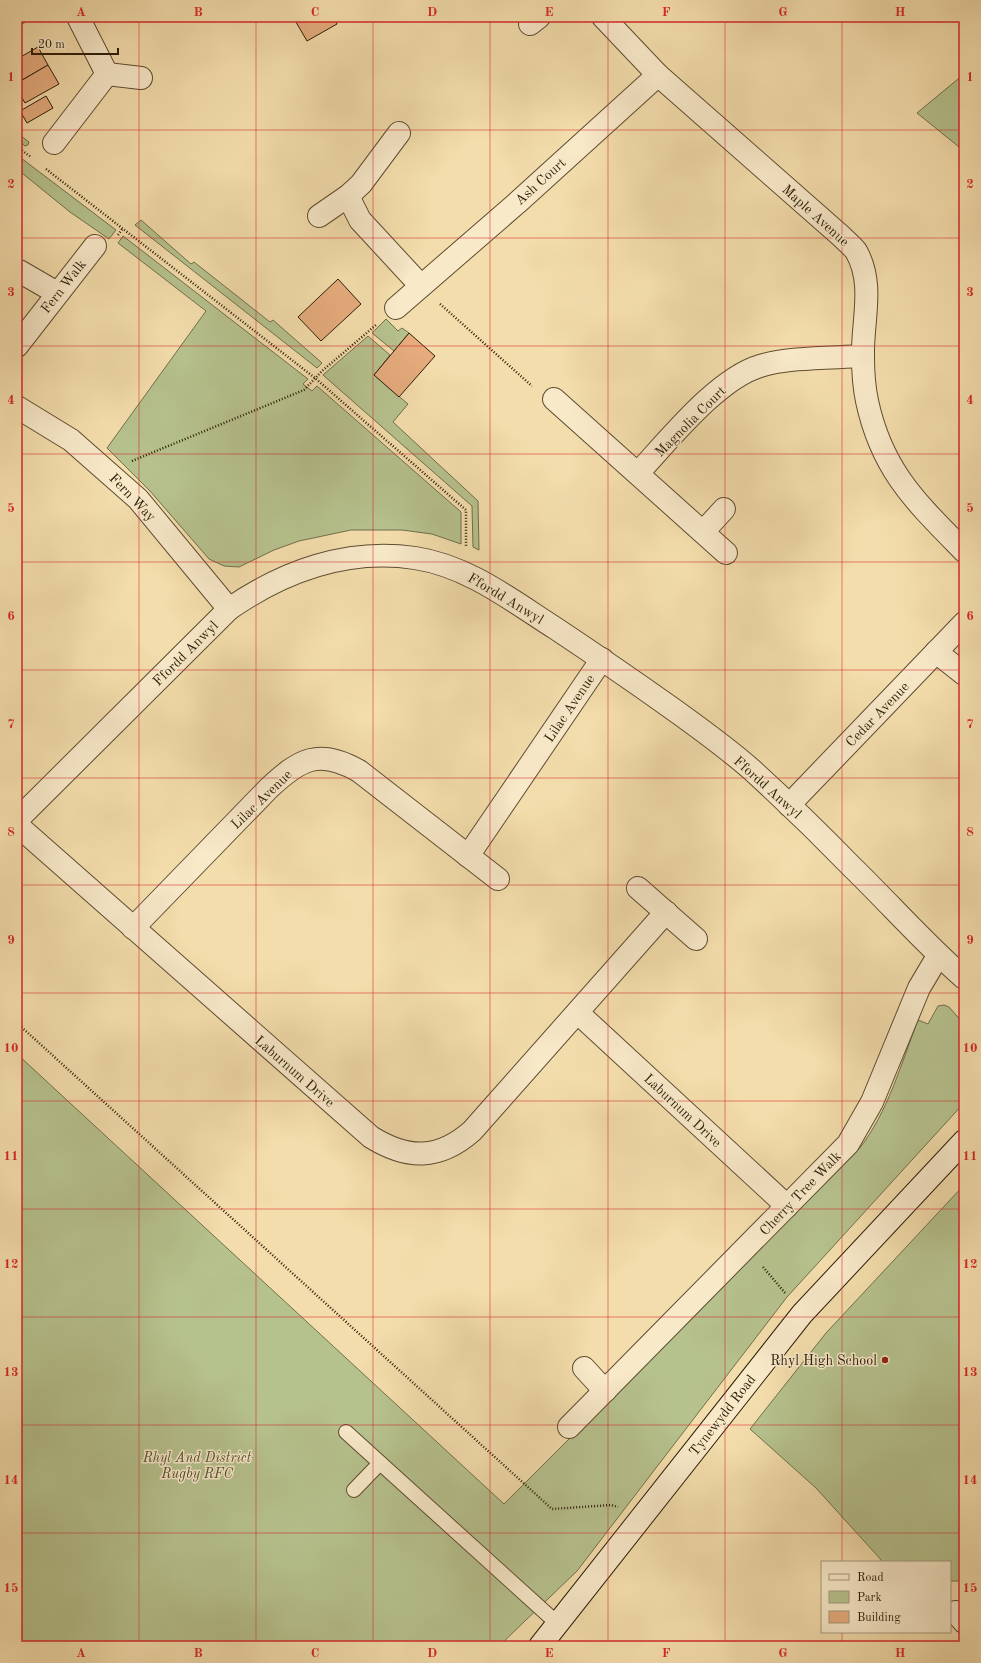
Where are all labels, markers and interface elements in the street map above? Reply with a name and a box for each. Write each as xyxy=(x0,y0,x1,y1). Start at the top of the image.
text: A xyxy=(76,6,86,19)
text: B xyxy=(193,6,203,19)
text: C xyxy=(311,6,319,19)
text: D xyxy=(427,6,437,19)
text: E xyxy=(545,6,554,19)
text: F xyxy=(662,6,671,19)
text: G xyxy=(778,6,788,19)
text: H xyxy=(895,6,906,19)
scale bar xyxy=(32,30,118,56)
text: 20 m xyxy=(38,39,65,51)
text: 1 xyxy=(7,71,15,84)
text: 1 xyxy=(966,71,974,84)
street label: Ash Court xyxy=(513,155,569,208)
text: 2 xyxy=(7,178,15,191)
text: 2 xyxy=(966,178,974,191)
street label: Maple Avenue xyxy=(779,182,851,249)
street label: Fern Walk xyxy=(39,257,89,316)
text: 3 xyxy=(7,286,15,299)
text: 3 xyxy=(966,286,974,299)
street label: Magnolia Court xyxy=(653,384,729,460)
text: 4 xyxy=(7,394,15,407)
text: 4 xyxy=(966,394,974,407)
street label: Fern Way xyxy=(106,471,159,525)
text: 5 xyxy=(7,502,15,515)
text: 5 xyxy=(966,502,974,515)
street label: Ffordd Anwyl xyxy=(465,571,546,627)
text: 6 xyxy=(7,610,15,623)
text: 6 xyxy=(966,610,974,623)
street label: Ffordd Anwyl xyxy=(150,618,221,689)
street label: Lilac Avenue xyxy=(542,672,598,745)
street label: Cedar Avenue xyxy=(843,680,912,750)
text: 7 xyxy=(7,718,15,731)
text: 7 xyxy=(966,718,974,731)
street label: Ffordd Anwyl xyxy=(731,754,804,822)
street label: Lilac Avenue xyxy=(229,767,295,832)
text: 8 xyxy=(7,826,15,839)
text: 8 xyxy=(966,826,974,839)
text: 9 xyxy=(7,934,15,947)
text: 9 xyxy=(966,934,974,947)
street label: Laburnum Drive xyxy=(252,1034,337,1110)
text: 10 xyxy=(3,1042,19,1055)
text: 10 xyxy=(962,1042,978,1055)
street label: Laburnum Drive xyxy=(641,1071,724,1150)
street label: Cherry Tree Walk xyxy=(757,1149,844,1238)
text: 11 xyxy=(3,1150,19,1163)
text: 11 xyxy=(962,1150,978,1163)
text: 12 xyxy=(3,1258,19,1271)
text: 12 xyxy=(962,1258,978,1271)
place label: Rhyl High School xyxy=(770,1354,877,1368)
marker: Rhyl High School xyxy=(880,1355,890,1365)
text: 13 xyxy=(3,1366,19,1379)
text: 13 xyxy=(962,1366,978,1379)
street label: Tynewydd Road xyxy=(687,1372,759,1459)
park label: Rhyl And District Rugby RFC xyxy=(142,1451,252,1482)
text: 14 xyxy=(3,1474,19,1487)
text: 14 xyxy=(962,1474,978,1487)
legend xyxy=(821,1561,951,1633)
text: Road xyxy=(857,1572,884,1584)
text: 15 xyxy=(3,1582,19,1595)
text: 15 xyxy=(962,1582,978,1595)
text: Park xyxy=(857,1592,882,1604)
text: Building xyxy=(857,1612,901,1624)
text: A xyxy=(76,1647,86,1660)
text: B xyxy=(193,1647,203,1660)
text: C xyxy=(311,1647,319,1660)
text: D xyxy=(427,1647,437,1660)
text: E xyxy=(545,1647,554,1660)
text: F xyxy=(662,1647,671,1660)
text: G xyxy=(778,1647,788,1660)
text: H xyxy=(895,1647,906,1660)

